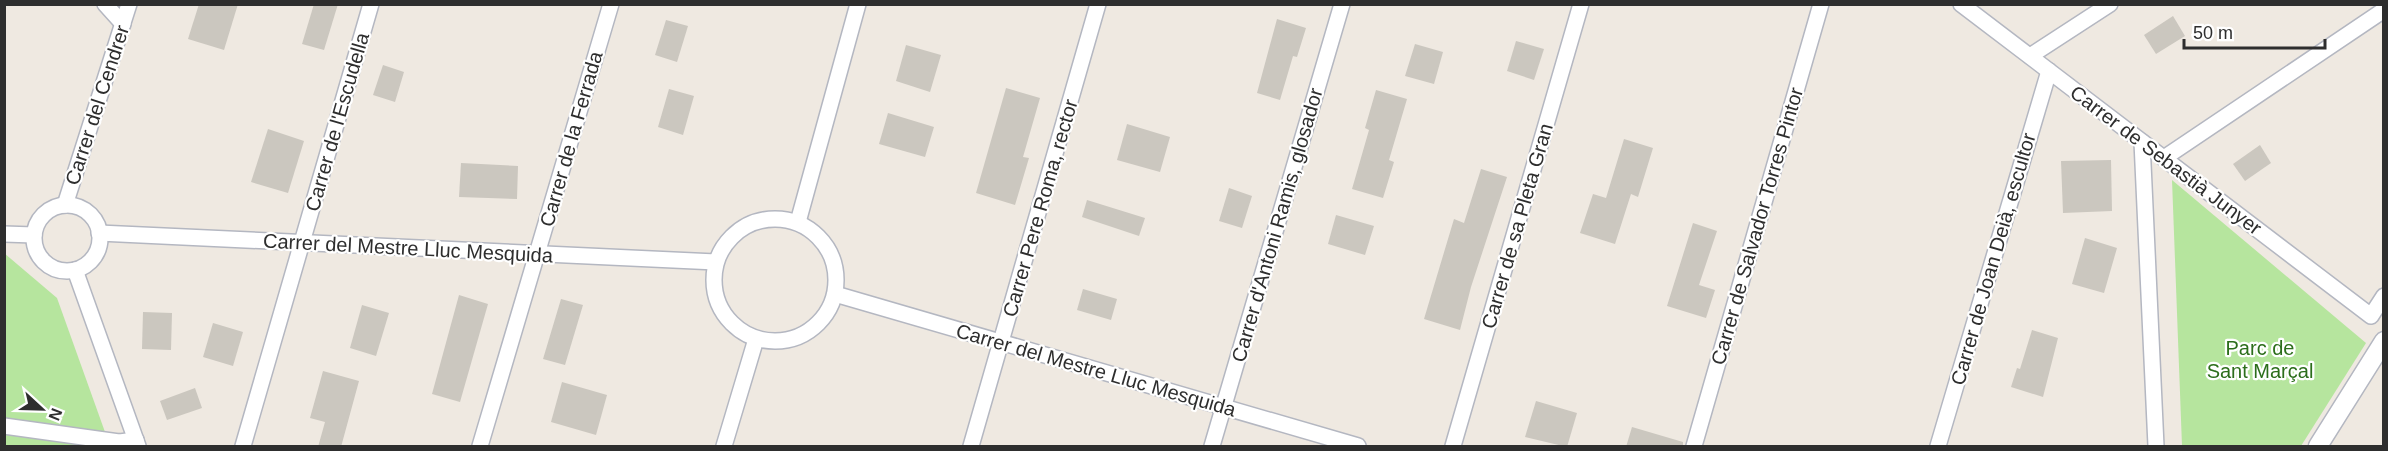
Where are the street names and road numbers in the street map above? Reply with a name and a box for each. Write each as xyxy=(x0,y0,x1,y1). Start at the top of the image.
street label: Carrer del Cendrer xyxy=(61,22,133,188)
street label: Carrer de l'Escudella xyxy=(301,29,373,214)
street label: Carrer de la Ferrada xyxy=(535,48,607,229)
street label: Carrer de Sebastià Junyer xyxy=(2066,81,2266,239)
street label: Carrer de Salvador Torres Pintor xyxy=(1707,84,1807,367)
street label: Carrer d'Antoni Ramis, glosador xyxy=(1227,85,1327,365)
street label: Carrer Pere Roma, rector xyxy=(998,96,1082,319)
street label: Carrer de sa Pleta Gran xyxy=(1477,121,1557,331)
street label: Carrer de Joan Deià, escultor xyxy=(1946,130,2040,388)
street label: Carrer del Mestre Lluc Mesquida xyxy=(263,229,554,267)
street label: Carrer del Mestre Lluc Mesquida xyxy=(954,319,1239,421)

